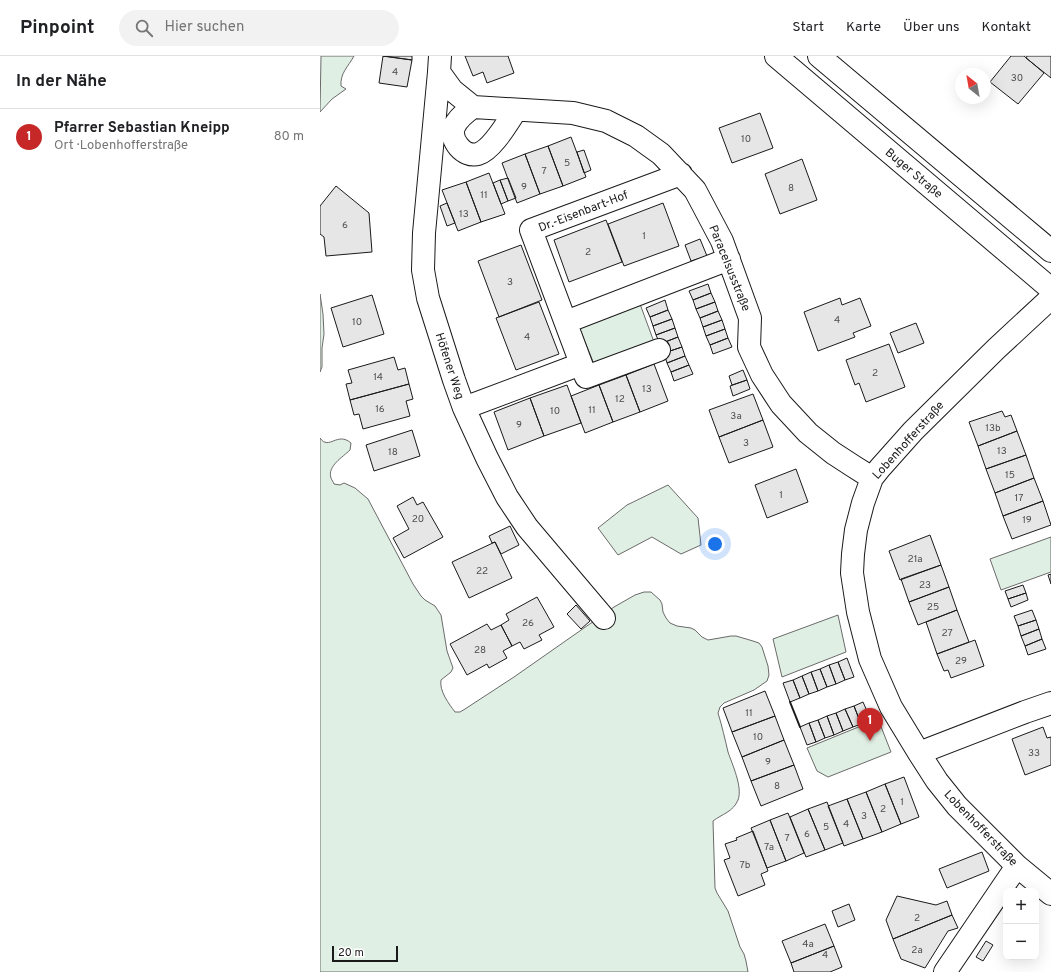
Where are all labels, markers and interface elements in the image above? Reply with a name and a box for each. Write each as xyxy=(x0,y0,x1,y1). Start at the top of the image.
search box xyxy=(119,10,399,46)
text: Pinpoint xyxy=(20,16,95,40)
icon: search xyxy=(133,17,155,39)
text: Hier suchen xyxy=(165,18,245,37)
text: Start xyxy=(792,19,824,36)
text: Karte xyxy=(846,19,881,36)
text: Über uns xyxy=(903,19,960,36)
text: Kontakt xyxy=(982,19,1031,36)
house number: 4 xyxy=(392,66,398,79)
north arrow xyxy=(955,68,991,104)
text: In der Nähe xyxy=(16,71,107,93)
house number: 30 xyxy=(1011,72,1023,85)
text: Pfarrer Sebastian Kneipp xyxy=(54,119,230,138)
text: 1 xyxy=(26,129,32,145)
text: 80 m xyxy=(274,129,304,145)
house number: 10 xyxy=(741,133,751,146)
text: Ort · Lobenhofferstraße xyxy=(54,138,188,154)
street label: Buger Straße xyxy=(881,145,945,202)
house number: 5 xyxy=(564,157,570,170)
house number: 7 xyxy=(541,165,547,178)
house number: 9 xyxy=(521,181,527,194)
house number: 8 xyxy=(788,182,794,195)
street label: Dr.-Eisenbart-Hof xyxy=(536,187,631,236)
house number: 11 xyxy=(480,189,488,202)
house number: 13 xyxy=(459,208,469,221)
house number: 6 xyxy=(342,219,348,232)
street label: Paracelsusstraße xyxy=(704,223,754,314)
house number: 1 xyxy=(642,230,646,243)
house number: 2 xyxy=(585,246,591,259)
house number: 3 xyxy=(507,276,513,289)
house number: 4 xyxy=(834,314,840,327)
house number: 10 xyxy=(352,316,362,329)
street label: Höfener Weg xyxy=(431,331,467,402)
house number: 4 xyxy=(524,331,530,344)
house number: 2 xyxy=(872,367,878,380)
house number: 14 xyxy=(373,371,383,384)
house number: 13 xyxy=(642,383,652,396)
house number: 12 xyxy=(615,393,625,406)
street label: Lobenhofferstraße xyxy=(869,398,948,483)
house number: 16 xyxy=(375,403,385,416)
house number: 11 xyxy=(588,404,596,417)
house number: 10 xyxy=(550,405,560,418)
house number: 3a xyxy=(730,410,742,423)
house number: 9 xyxy=(516,419,522,432)
house number: 13b xyxy=(985,422,1001,435)
house number: 3 xyxy=(743,437,749,450)
house number: 13 xyxy=(997,445,1007,458)
house number: 18 xyxy=(388,446,398,459)
house number: 15 xyxy=(1005,469,1015,482)
house number: 1 xyxy=(779,489,783,502)
house number: 17 xyxy=(1015,492,1023,505)
house number: 20 xyxy=(412,513,424,526)
house number: 19 xyxy=(1022,514,1032,527)
your location xyxy=(705,534,725,554)
house number: 21a xyxy=(908,553,922,566)
house number: 22 xyxy=(476,565,488,578)
house number: 23 xyxy=(919,579,931,592)
house number: 25 xyxy=(927,601,939,614)
house number: 26 xyxy=(522,617,534,630)
house number: 27 xyxy=(941,627,953,640)
house number: 28 xyxy=(474,644,486,657)
house number: 29 xyxy=(955,655,967,668)
house number: 11 xyxy=(745,707,753,720)
pin: 1 xyxy=(857,708,883,741)
house number: 10 xyxy=(753,731,763,744)
house number: 33 xyxy=(1028,747,1040,760)
house number: 9 xyxy=(765,756,771,769)
house number: 8 xyxy=(774,780,780,793)
street label: Lobenhofferstraße xyxy=(940,787,1021,870)
house number: 1 xyxy=(900,796,904,809)
house number: 2 xyxy=(880,803,886,816)
house number: 3 xyxy=(861,810,867,823)
house number: 4 xyxy=(843,818,849,831)
house number: 5 xyxy=(823,821,829,834)
house number: 6 xyxy=(804,828,810,841)
house number: 7 xyxy=(784,832,790,845)
house number: 7a xyxy=(764,841,774,854)
house number: 7b xyxy=(740,859,751,872)
map controls xyxy=(1003,888,1039,960)
button: + xyxy=(1003,888,1039,924)
house number: 2 xyxy=(914,912,920,925)
button: − xyxy=(1003,924,1039,960)
house number: 4a xyxy=(802,938,814,951)
scale bar xyxy=(332,944,398,963)
house number: 2a xyxy=(911,944,923,957)
text: 20 m xyxy=(338,946,364,960)
house number: 4 xyxy=(822,949,828,962)

